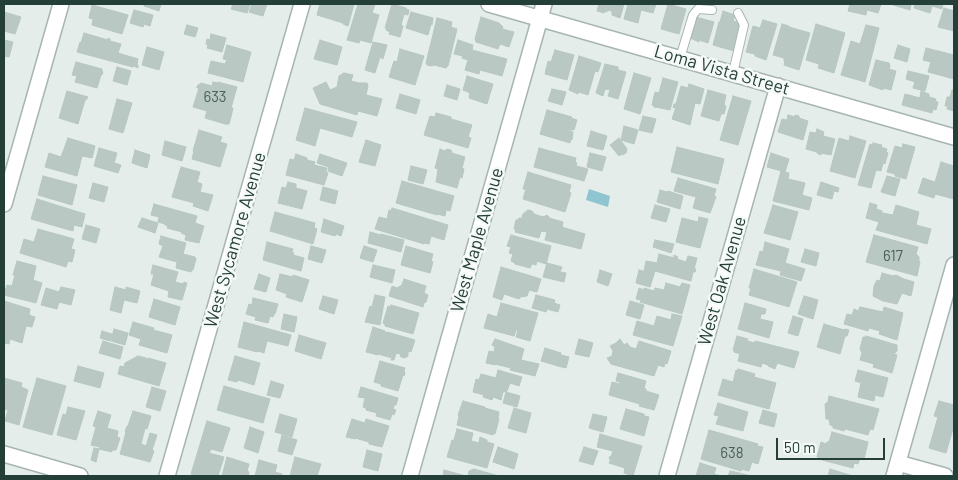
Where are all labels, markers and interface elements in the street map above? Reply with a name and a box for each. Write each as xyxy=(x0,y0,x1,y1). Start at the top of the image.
street label: Loma Vista Street xyxy=(652,40,792,100)
house number: 633 xyxy=(203,88,227,106)
street label: West Sycamore Avenue xyxy=(200,150,270,330)
street label: West Maple Avenue xyxy=(446,165,508,315)
street label: West Oak Avenue xyxy=(693,214,751,348)
house number: 617 xyxy=(883,247,903,265)
scale bar xyxy=(778,428,887,460)
text: 50 m xyxy=(784,438,816,456)
house number: 638 xyxy=(720,444,744,462)

